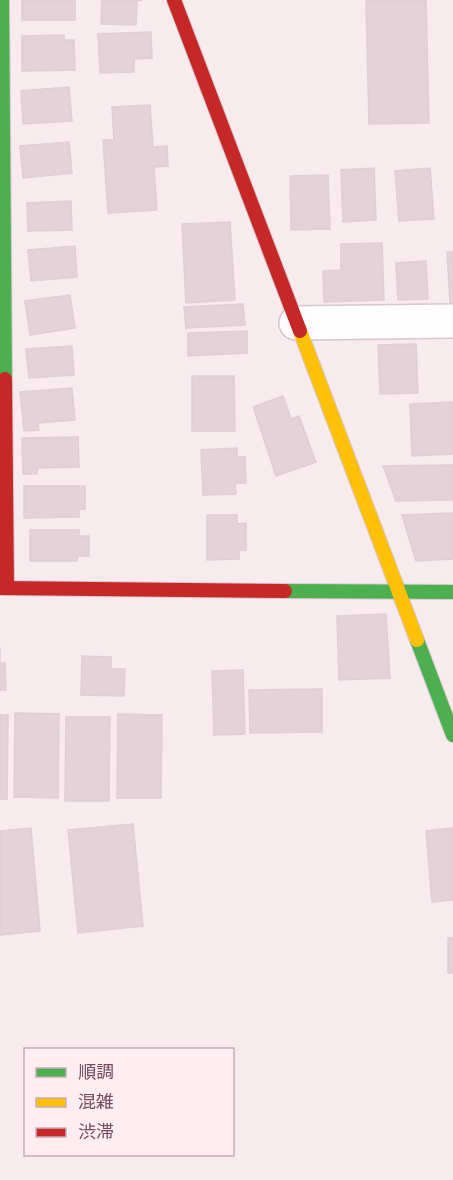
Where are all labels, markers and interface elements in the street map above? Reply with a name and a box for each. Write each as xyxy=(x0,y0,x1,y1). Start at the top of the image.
legend xyxy=(24,1048,234,1156)
text: 順調 xyxy=(78,1059,114,1084)
text: 混雑 xyxy=(78,1089,114,1114)
text: 渋滞 xyxy=(78,1119,114,1144)

